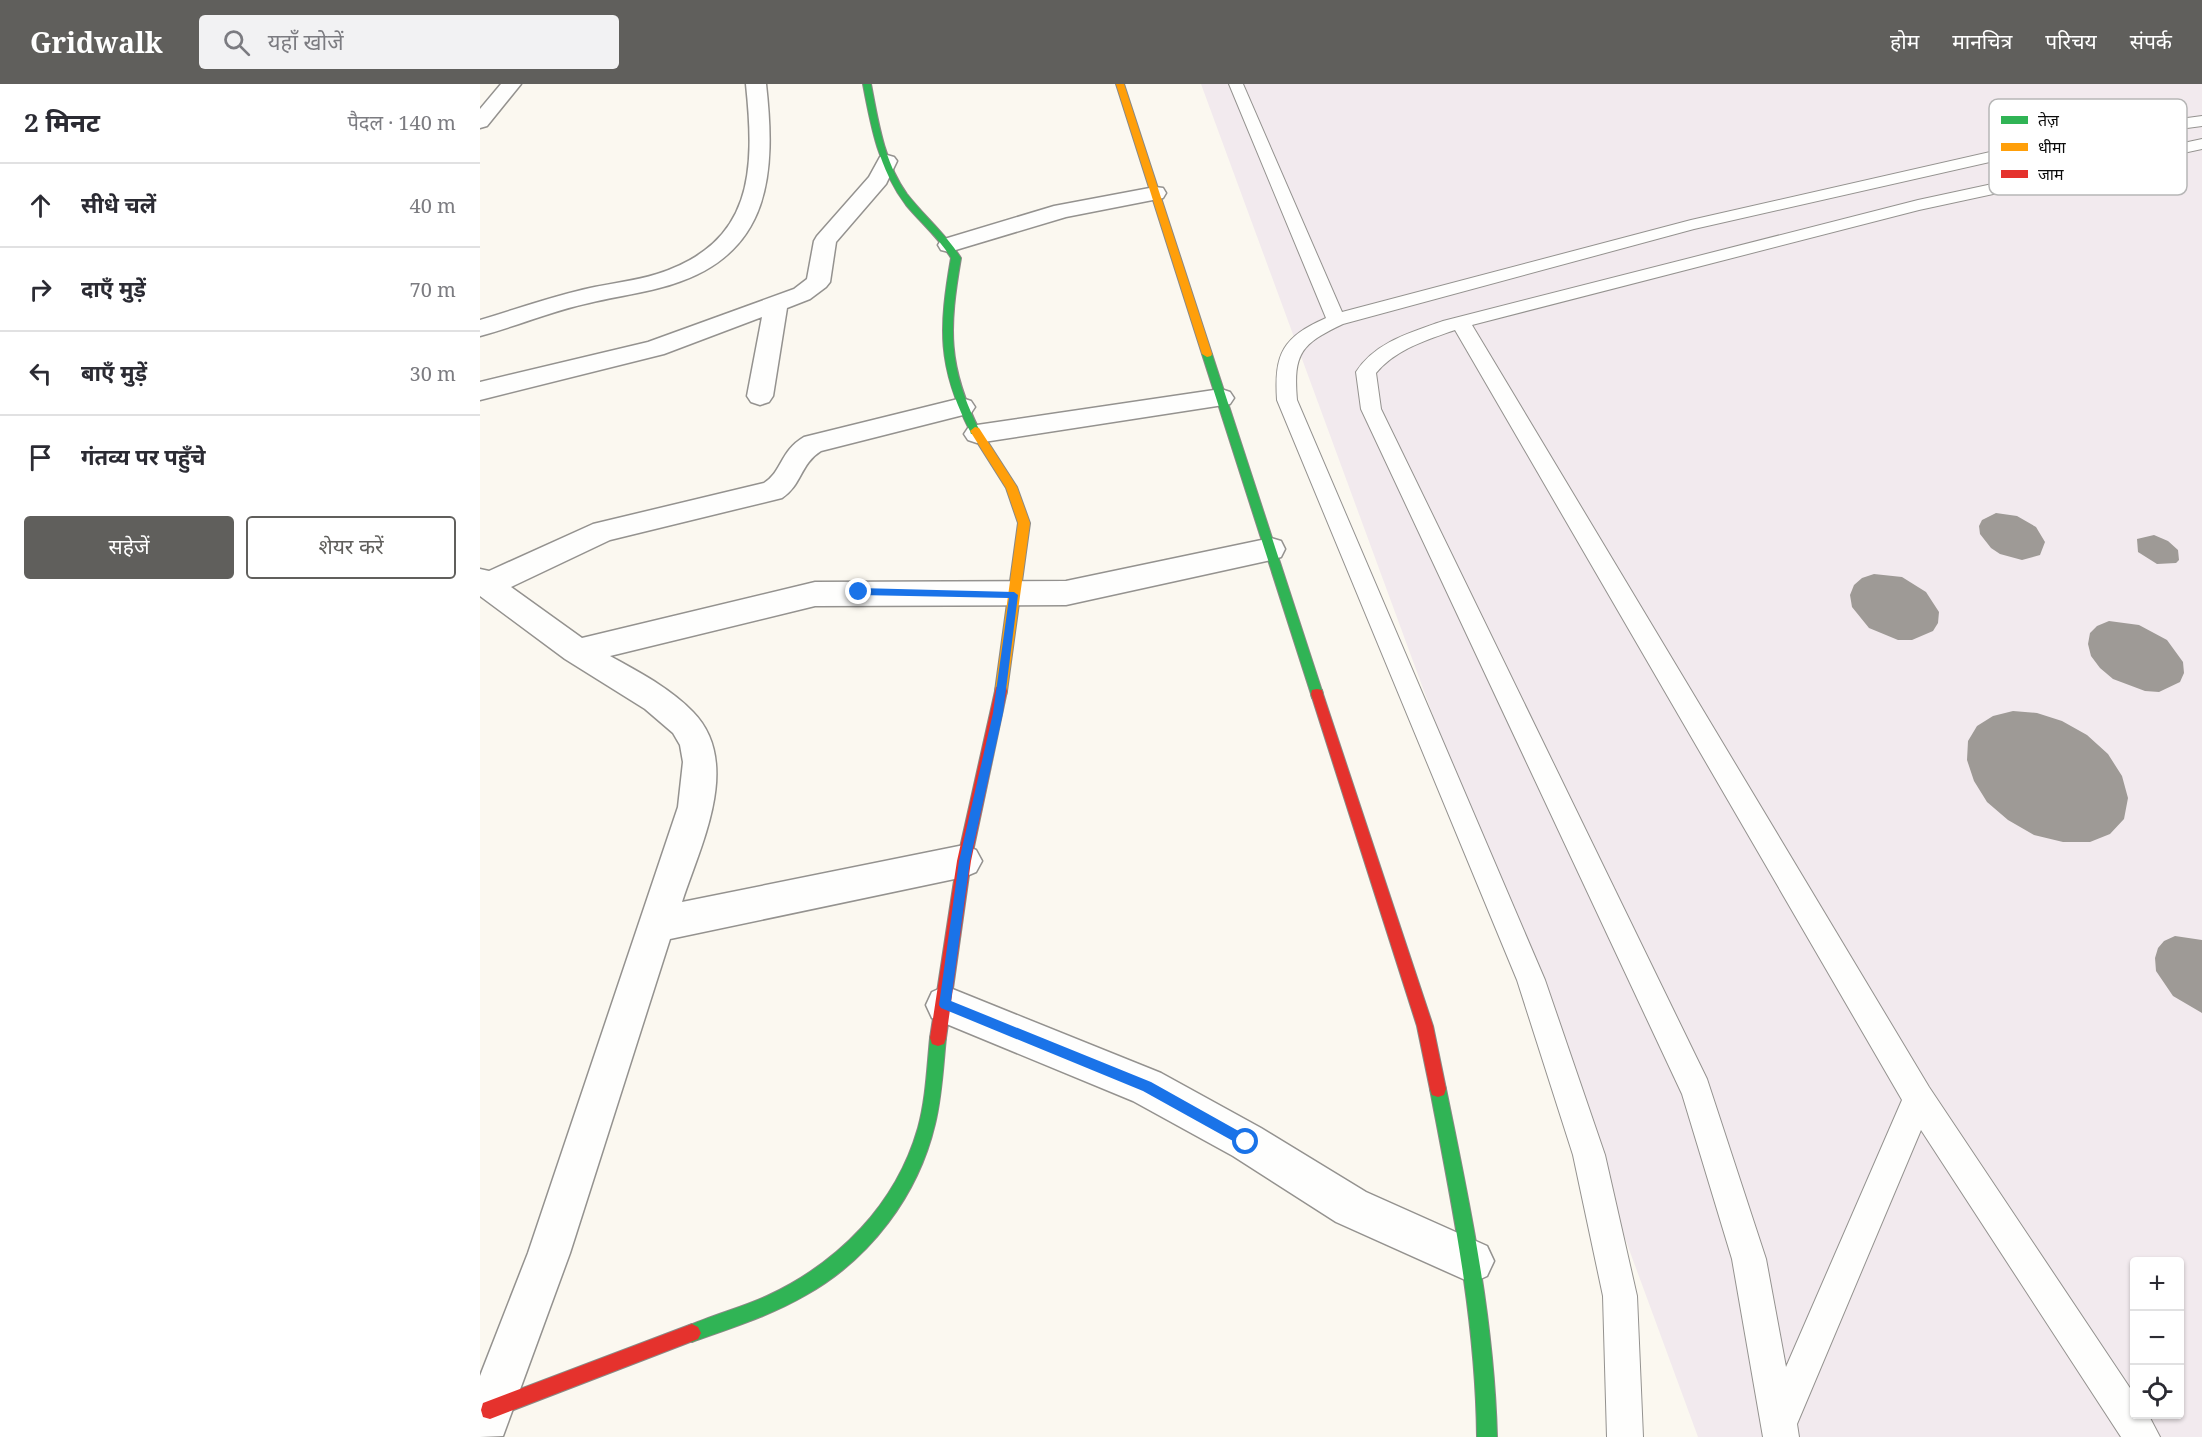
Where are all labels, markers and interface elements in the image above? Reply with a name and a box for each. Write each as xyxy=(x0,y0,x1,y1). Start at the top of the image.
search box xyxy=(199,15,619,69)
text: Gridwalk xyxy=(30,23,163,61)
icon: search xyxy=(220,26,253,59)
text: यहाँ खोजें xyxy=(268,26,344,56)
text: होम xyxy=(1890,27,1919,55)
text: मानचित्र xyxy=(1952,27,2012,55)
text: परिचय xyxy=(2045,27,2097,55)
text: संपर्क xyxy=(2130,27,2172,55)
legend xyxy=(1989,99,2187,195)
text: 2 मिनट xyxy=(24,104,100,140)
text: पैदल · 140 m xyxy=(347,109,456,136)
text: तेज़ xyxy=(2038,109,2060,131)
text: धीमा xyxy=(2038,136,2067,158)
text: जाम xyxy=(2038,163,2064,185)
icon: ahead xyxy=(24,189,57,222)
text: सीधे चलें xyxy=(81,189,156,219)
text: 40 m xyxy=(410,192,456,219)
icon: right xyxy=(24,273,57,306)
text: दाएँ मुड़ें xyxy=(81,273,146,303)
text: 70 m xyxy=(410,276,456,303)
icon: left xyxy=(24,357,57,390)
text: बाएँ मुड़ें xyxy=(81,357,147,387)
text: 30 m xyxy=(410,360,456,387)
icon: arrive xyxy=(24,441,57,474)
text: गंतव्य पर पहुँचे xyxy=(81,441,206,471)
button: सहेजें xyxy=(24,516,234,579)
button: शेयर करें xyxy=(246,516,456,579)
route end xyxy=(845,578,871,604)
route start xyxy=(1232,1128,1258,1154)
map controls xyxy=(2130,1257,2184,1419)
button: + xyxy=(2130,1257,2184,1311)
button: − xyxy=(2130,1311,2184,1365)
button: locate xyxy=(2130,1365,2184,1419)

